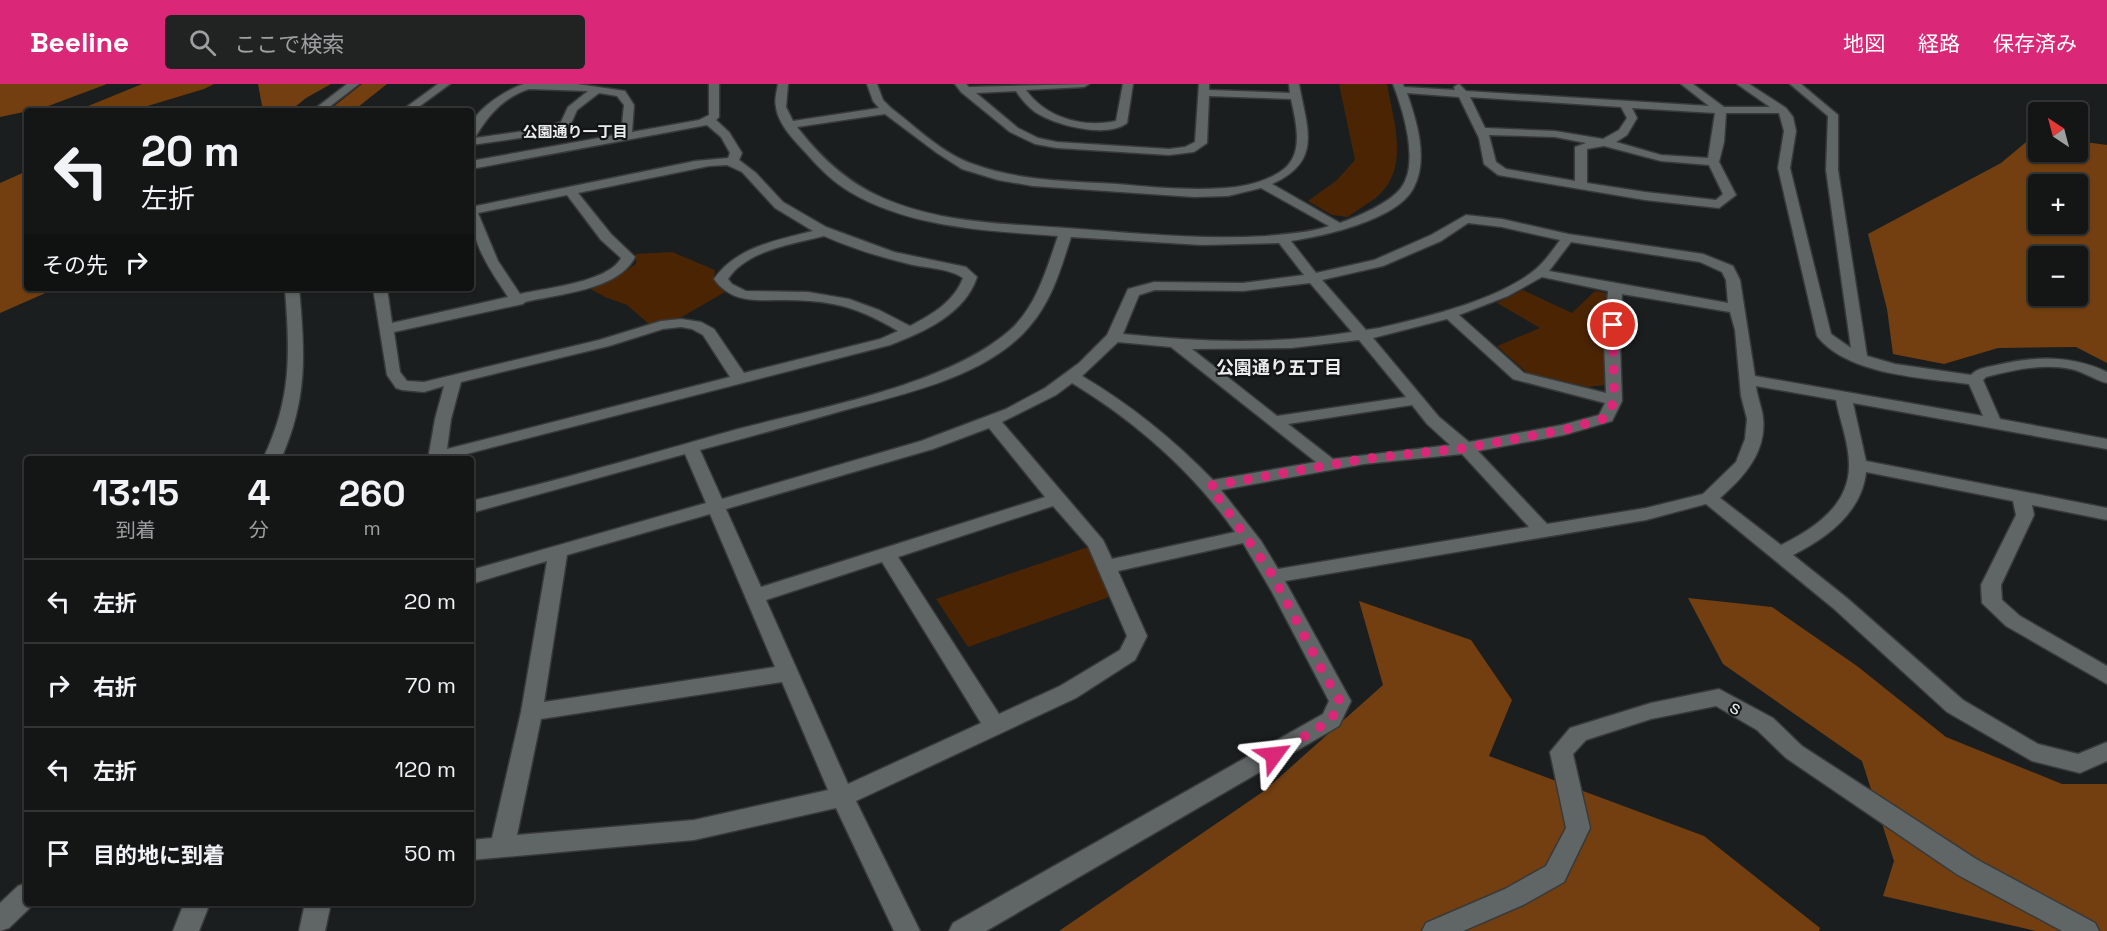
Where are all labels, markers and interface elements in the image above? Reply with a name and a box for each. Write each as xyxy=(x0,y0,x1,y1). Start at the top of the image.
search box xyxy=(165,15,585,69)
text: Beeline xyxy=(30,24,129,60)
icon: search xyxy=(186,26,219,59)
text: ここで検索 xyxy=(234,30,344,58)
text: 地図 xyxy=(1843,30,1885,57)
text: 経路 xyxy=(1918,30,1960,57)
text: 保存済み xyxy=(1993,30,2077,57)
north arrow xyxy=(2028,102,2088,162)
map controls xyxy=(2028,102,2088,306)
district label: 公園通り一丁目 xyxy=(522,122,628,141)
text: 20 m xyxy=(141,125,240,178)
icon: left xyxy=(42,132,120,210)
button: + xyxy=(2028,174,2088,234)
text: 左折 xyxy=(141,181,195,216)
icon: right xyxy=(120,246,153,279)
button: − xyxy=(2028,246,2088,306)
text: その先 xyxy=(42,251,108,279)
pin xyxy=(1587,299,1638,350)
icon: arrive xyxy=(1596,308,1629,341)
district label: 公園通り五丁目 xyxy=(1216,356,1342,379)
text: 13:15 xyxy=(92,470,179,516)
text: 4 xyxy=(247,470,270,516)
text: 260 xyxy=(339,471,406,517)
text: m xyxy=(364,515,381,541)
text: 到着 xyxy=(116,517,156,543)
text: 分 xyxy=(249,517,269,543)
icon: left xyxy=(42,585,75,618)
text: 20 m xyxy=(404,587,456,615)
text: 左折 xyxy=(93,589,137,617)
icon: right xyxy=(42,669,75,702)
text: 70 m xyxy=(405,671,456,699)
text: 右折 xyxy=(93,673,137,701)
street label: s xyxy=(1725,693,1747,721)
position arrow xyxy=(1242,723,1306,787)
icon: left xyxy=(42,753,75,786)
text: 120 m xyxy=(395,755,456,783)
text: 左折 xyxy=(93,757,137,785)
icon: arrive xyxy=(42,837,75,870)
text: 50 m xyxy=(404,839,456,867)
text: 目的地に到着 xyxy=(93,841,225,869)

